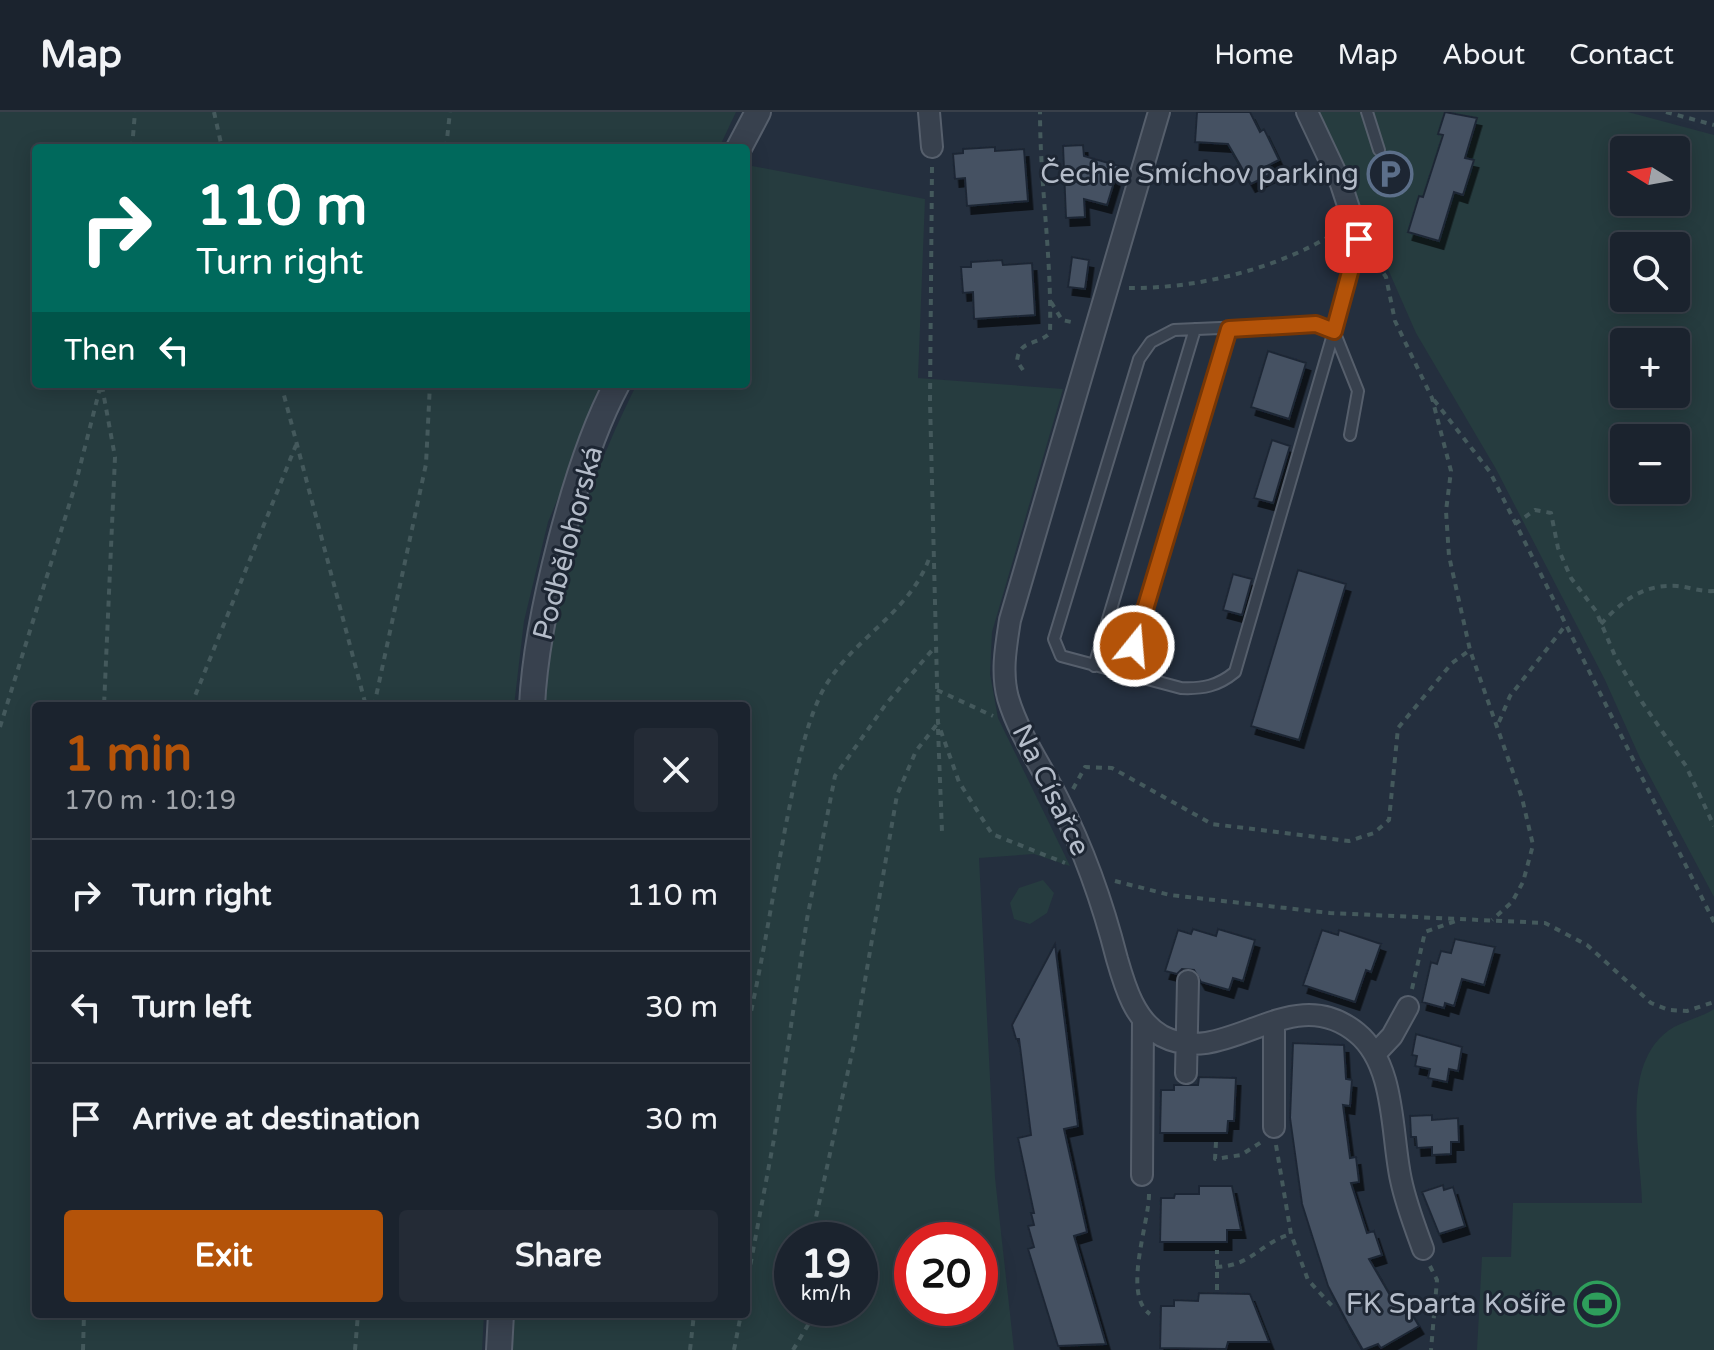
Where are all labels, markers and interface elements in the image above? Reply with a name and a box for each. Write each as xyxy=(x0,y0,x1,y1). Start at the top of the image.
text: Map xyxy=(40,32,122,78)
text: Home xyxy=(1214,38,1294,72)
text: Map xyxy=(1338,38,1398,72)
text: About xyxy=(1442,38,1525,72)
text: Contact xyxy=(1569,38,1674,72)
north arrow xyxy=(1610,136,1690,216)
map controls xyxy=(1610,136,1690,504)
parking icon: Čechie Smíchov parking xyxy=(1366,150,1414,198)
place label: Čechie Smíchov parking xyxy=(1040,157,1359,191)
text: 110 m xyxy=(196,173,367,240)
icon: right xyxy=(64,176,168,280)
pin xyxy=(1325,205,1393,273)
icon: arrive xyxy=(1337,217,1381,261)
button: search xyxy=(1610,232,1690,312)
text: Turn right xyxy=(196,241,363,284)
icon: left xyxy=(152,328,196,372)
button: + xyxy=(1610,328,1690,408)
text: Then xyxy=(64,332,136,369)
button: − xyxy=(1610,424,1690,504)
street label: Podbělohorská xyxy=(526,442,610,644)
position arrow xyxy=(1092,604,1176,688)
street label: Na Císařce xyxy=(1005,719,1097,861)
text: 1 min xyxy=(64,726,192,784)
button: close xyxy=(634,728,718,812)
text: 170 m · 10:19 xyxy=(64,785,236,816)
icon: right xyxy=(64,873,108,917)
text: Turn right xyxy=(132,877,272,914)
text: 110 m xyxy=(626,877,718,914)
icon: left xyxy=(64,985,108,1029)
text: Turn left xyxy=(132,989,251,1026)
text: 30 m xyxy=(645,989,718,1026)
icon: arrive xyxy=(64,1097,108,1141)
text: Arrive at destination xyxy=(132,1101,420,1138)
text: 30 m xyxy=(645,1101,718,1138)
button: Exit xyxy=(64,1210,383,1302)
button: Share xyxy=(399,1210,718,1302)
speed limit sign: 20 xyxy=(894,1222,998,1326)
text: 19 xyxy=(801,1240,851,1288)
sports icon: FK Sparta Košíře xyxy=(1573,1280,1621,1328)
text: km/h xyxy=(801,1282,851,1306)
place label: FK Sparta Košíře xyxy=(1346,1287,1566,1321)

